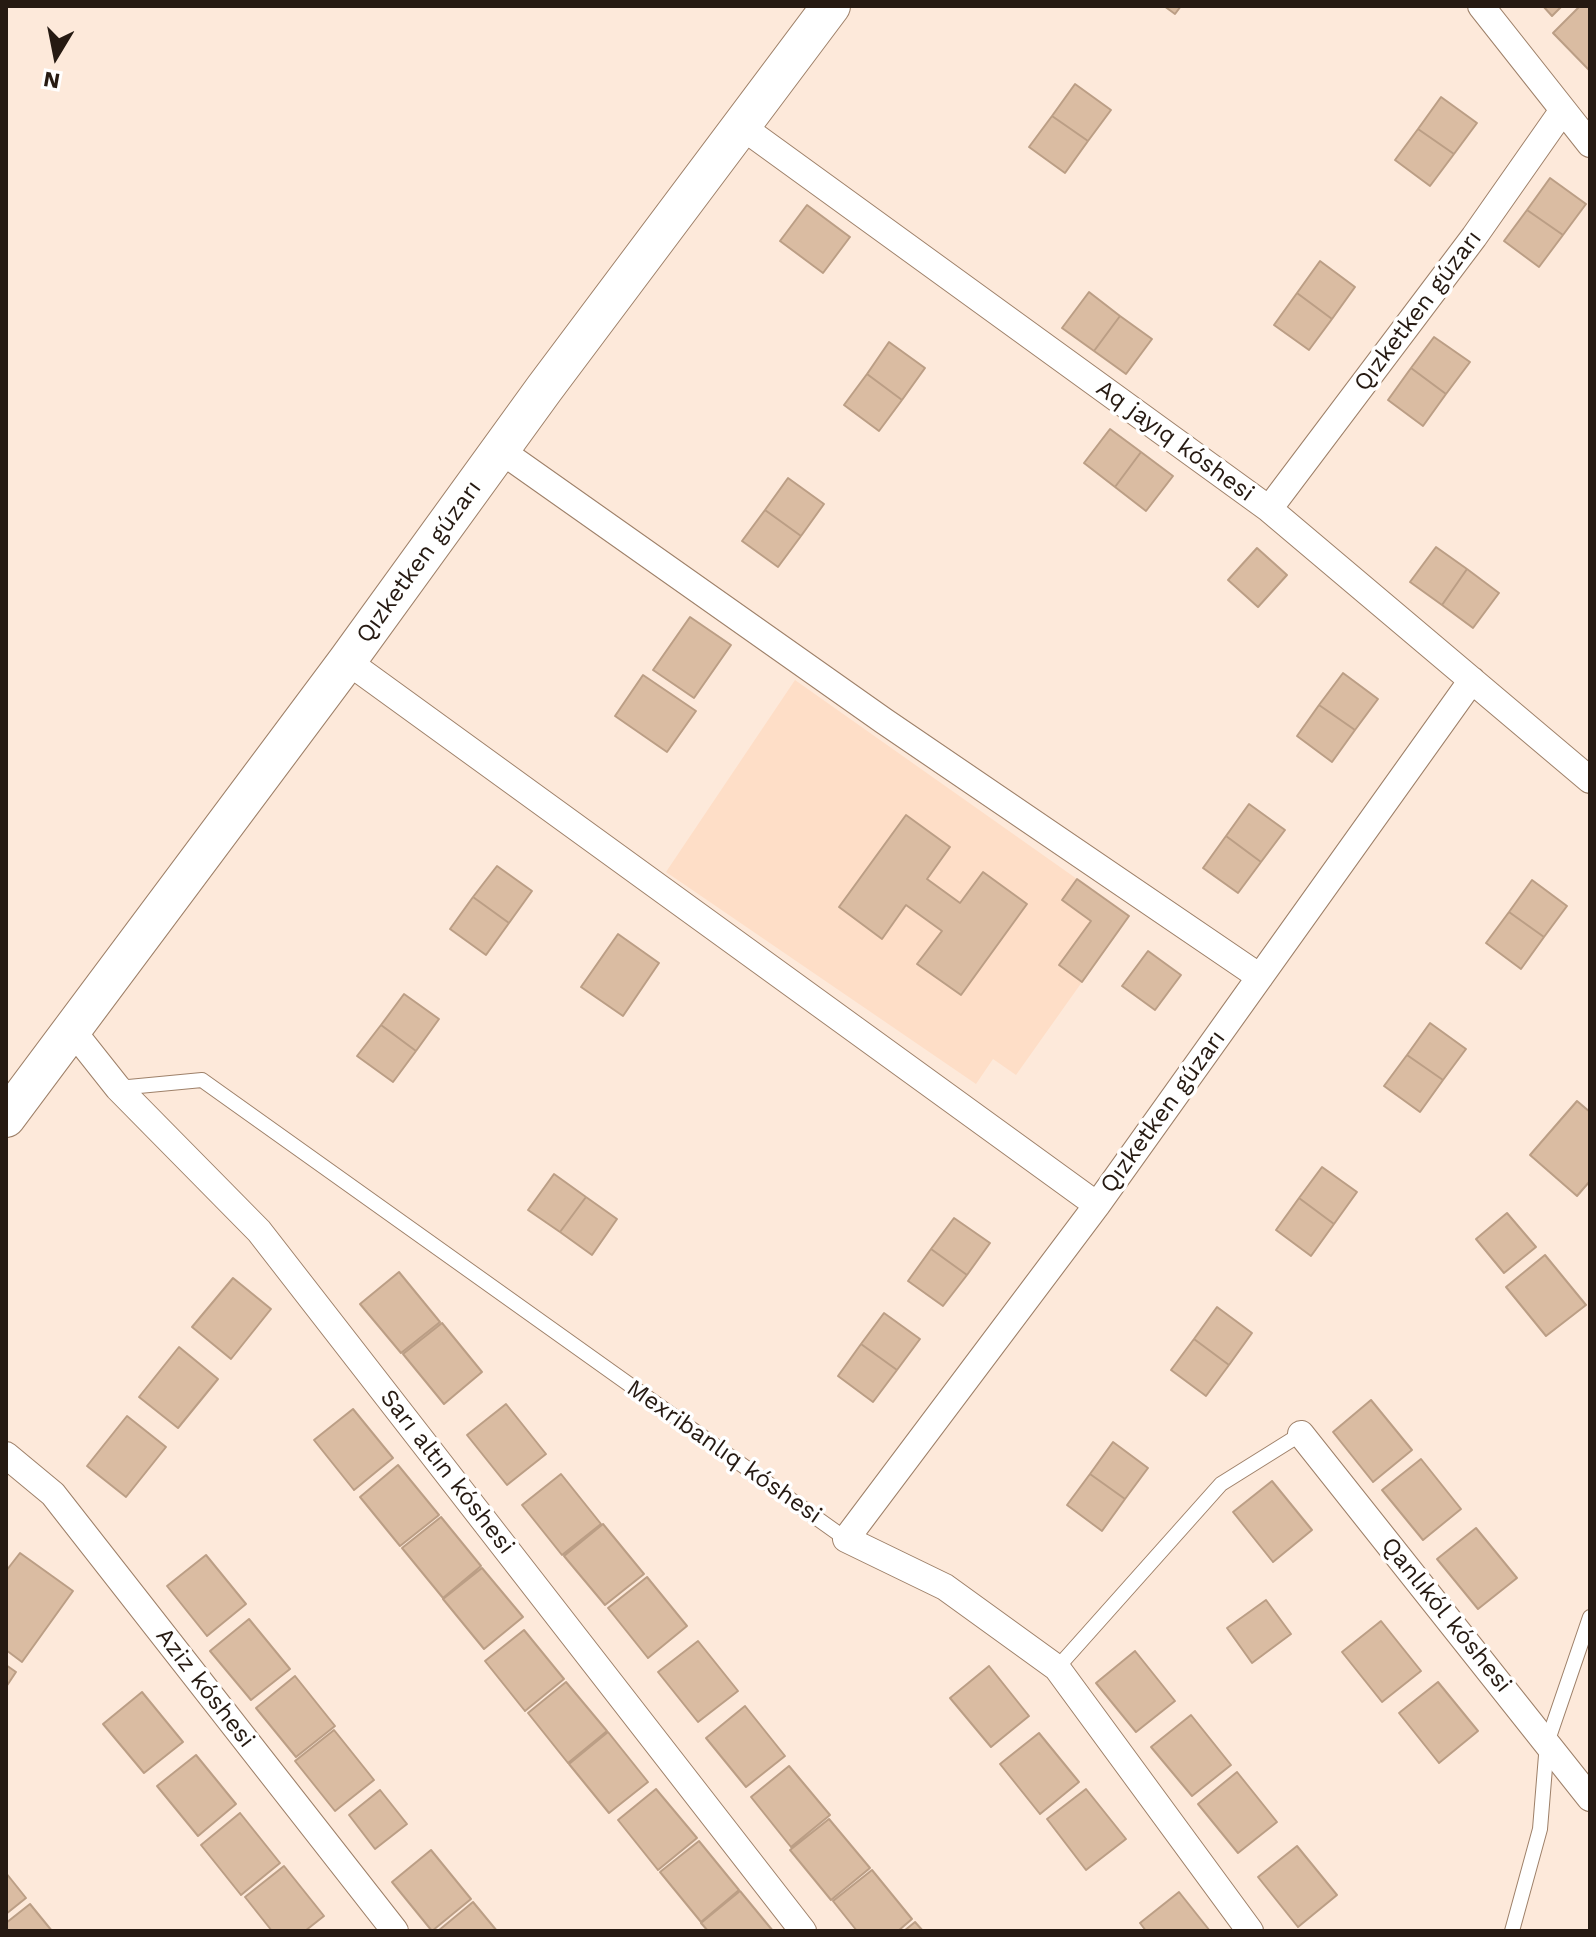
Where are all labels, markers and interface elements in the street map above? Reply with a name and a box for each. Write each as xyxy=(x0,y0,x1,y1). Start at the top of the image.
north arrow xyxy=(16,16,96,96)
text: N xyxy=(42,66,62,94)
street label: Qızketken gúzarı xyxy=(1348,225,1488,397)
street label: Aq jayıq kóshesi xyxy=(1090,374,1260,508)
street label: Qızketken gúzarı xyxy=(350,475,488,649)
street label: Qızketken gúzarı xyxy=(1094,1025,1232,1199)
street label: Mexribanlıq kóshesi xyxy=(621,1374,827,1530)
street label: Sarı altın kóshesi xyxy=(374,1384,520,1560)
street label: Qanlıkól kóshesi xyxy=(1375,1532,1517,1698)
street label: Aziz kóshesi xyxy=(149,1622,261,1754)

